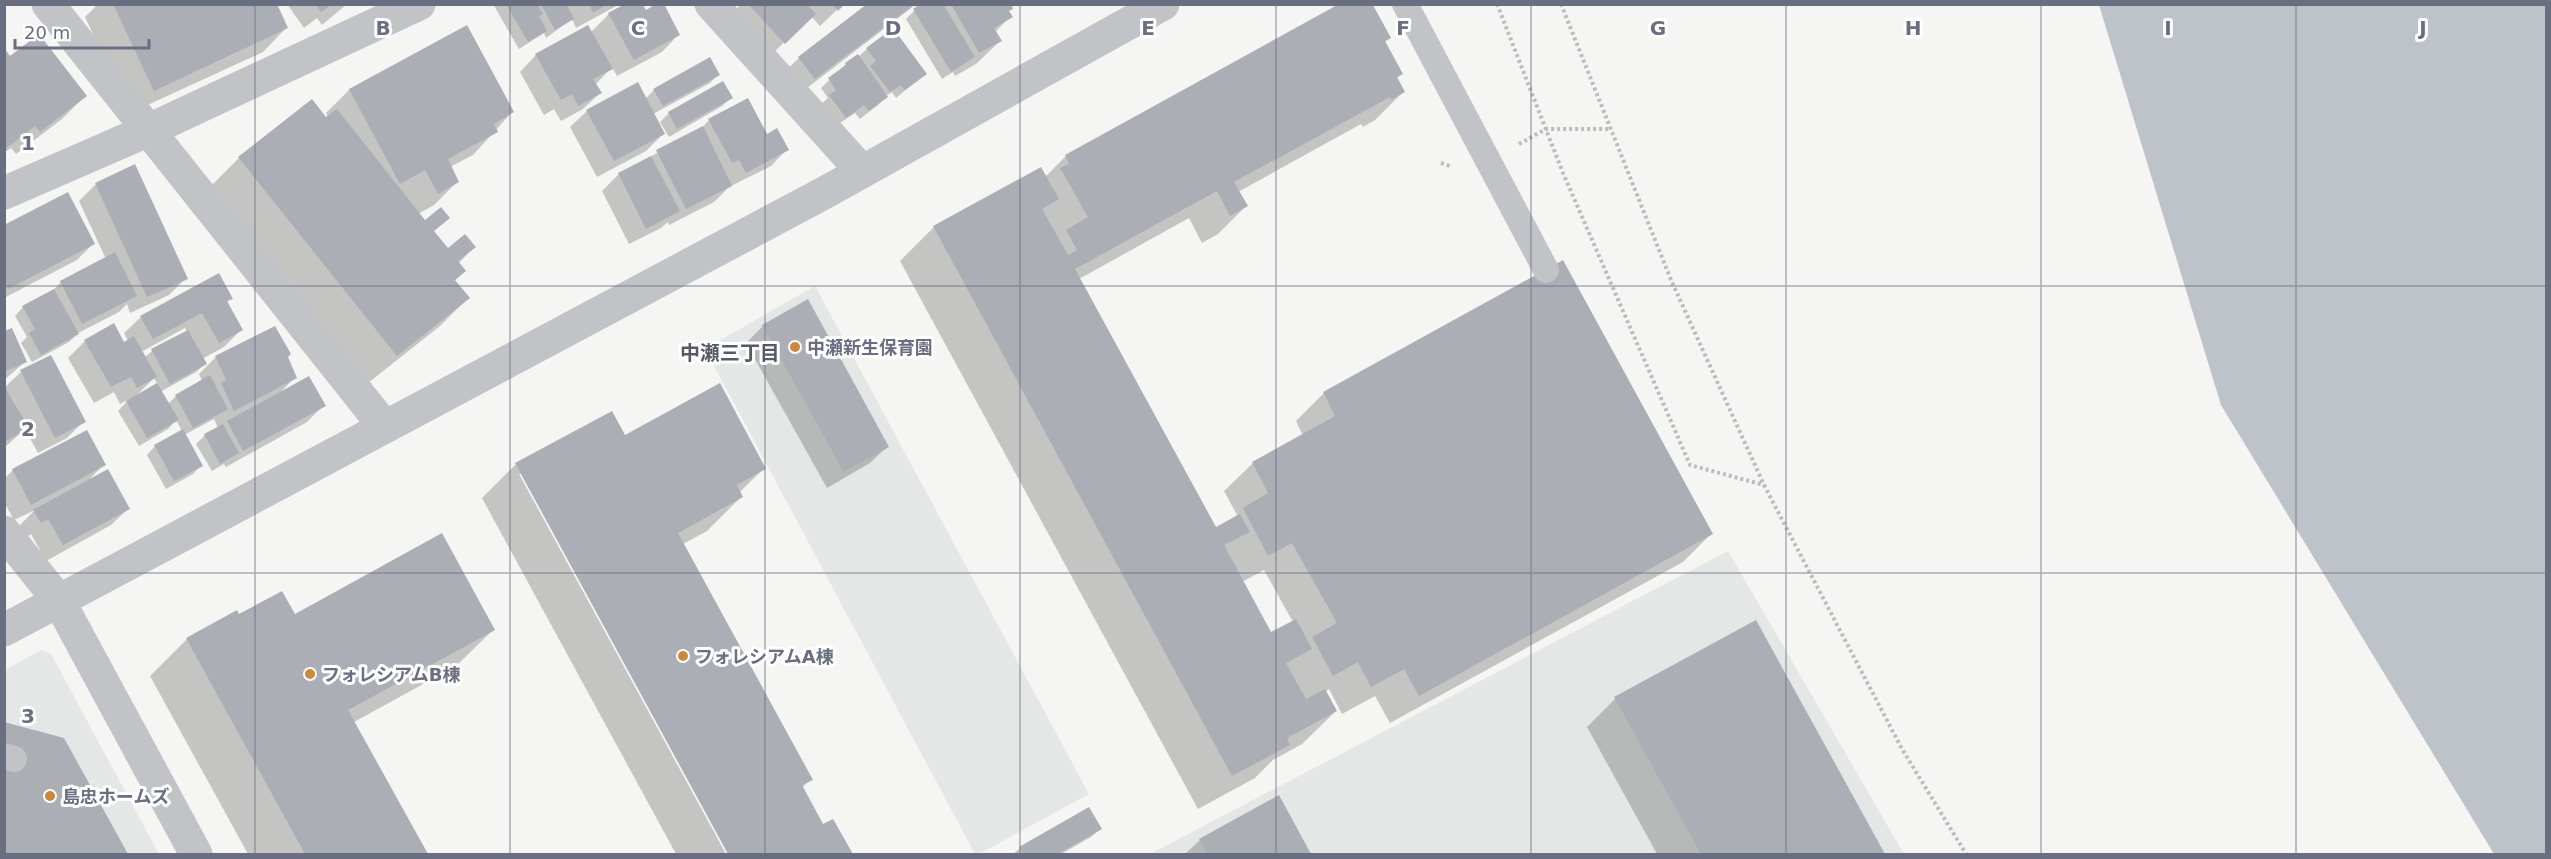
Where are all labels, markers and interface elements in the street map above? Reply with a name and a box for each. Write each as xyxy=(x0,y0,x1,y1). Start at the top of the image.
scale bar xyxy=(15,12,148,50)
text: B xyxy=(375,16,391,40)
text: C xyxy=(631,16,645,40)
text: D xyxy=(885,16,901,40)
text: E xyxy=(1141,16,1155,40)
text: F xyxy=(1396,16,1410,40)
text: G xyxy=(1650,16,1666,40)
text: H xyxy=(1905,16,1921,40)
text: I xyxy=(2164,16,2172,40)
text: J xyxy=(2417,16,2427,40)
text: 20 m xyxy=(24,22,70,43)
text: 1 xyxy=(21,131,35,155)
place label: 中瀬新生保育園 xyxy=(807,337,933,358)
marker: 中瀬新生保育園 xyxy=(788,340,802,354)
district label: 中瀬三丁目 xyxy=(680,341,780,365)
text: 2 xyxy=(21,417,35,441)
place label: フォレシアムA棟 xyxy=(695,646,834,667)
marker: フォレシアムA棟 xyxy=(676,649,690,663)
place label: フォレシアムB棟 xyxy=(322,664,460,685)
marker: フォレシアムB棟 xyxy=(303,667,317,681)
text: 3 xyxy=(21,704,35,728)
place label: 島忠ホームズ xyxy=(62,786,169,807)
marker: 島忠ホームズ xyxy=(43,789,57,803)

